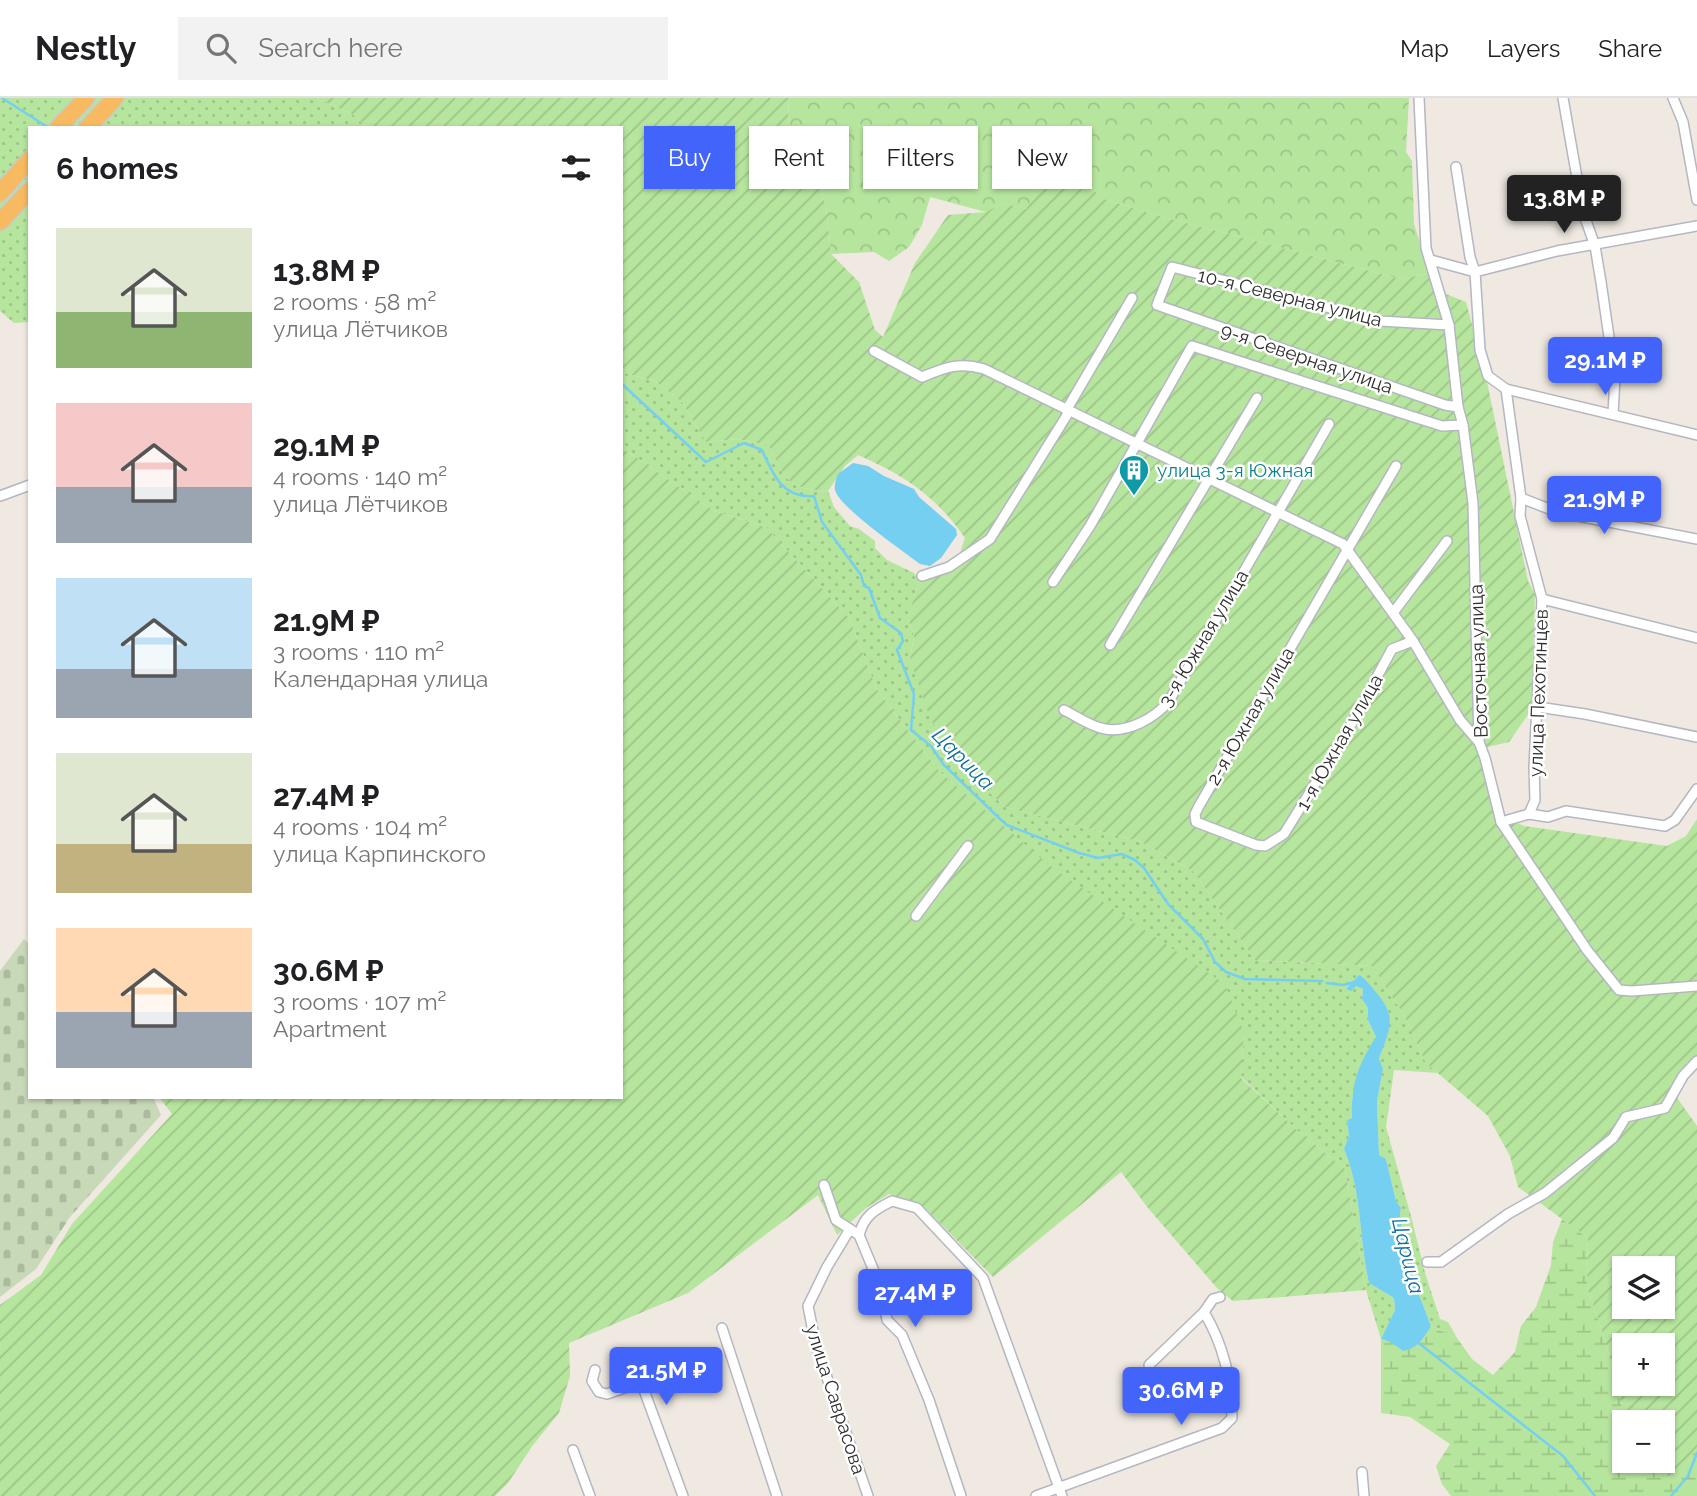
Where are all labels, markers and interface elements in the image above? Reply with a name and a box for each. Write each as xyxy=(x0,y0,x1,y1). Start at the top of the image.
search box xyxy=(178,17,668,80)
text: Nestly xyxy=(35,29,136,68)
icon: search xyxy=(202,29,240,67)
text: Search here xyxy=(258,33,403,63)
text: Map xyxy=(1400,34,1449,63)
text: Layers xyxy=(1487,34,1560,63)
text: Share xyxy=(1598,34,1662,63)
chip: Buy xyxy=(644,126,735,189)
chip: Rent xyxy=(749,126,849,189)
chip: Filters xyxy=(863,126,978,189)
chip: New xyxy=(992,126,1092,189)
icon: filters xyxy=(557,149,595,187)
text: 6 homes xyxy=(56,151,178,186)
pin: 13.8M ₽ xyxy=(1499,176,1629,235)
text: 13.8M ₽ xyxy=(1523,184,1605,211)
text: 13.8M ₽ xyxy=(273,253,380,288)
icon: home xyxy=(112,256,196,340)
street label: 10-я Северная улица xyxy=(1196,263,1384,331)
text: 2 rooms · 58 m² xyxy=(273,288,436,315)
text: улица Лётчиков xyxy=(273,315,448,342)
street label: 9-я Северная улица xyxy=(1218,318,1396,398)
pin: 29.1M ₽ xyxy=(1540,338,1670,397)
text: 29.1M ₽ xyxy=(1564,346,1646,373)
text: 29.1M ₽ xyxy=(273,428,380,463)
icon: home xyxy=(112,431,196,515)
building icon: улица 3-я Южная xyxy=(1117,453,1151,497)
place label: улица 3-я Южная xyxy=(1157,459,1313,481)
text: 4 rooms · 140 m² xyxy=(273,463,447,490)
pin: 21.9M ₽ xyxy=(1539,476,1669,536)
text: 21.9M ₽ xyxy=(1563,485,1645,512)
text: улица Лётчиков xyxy=(273,490,448,517)
street label: 3-я Южная улица xyxy=(1153,566,1253,710)
street label: Восточная улица xyxy=(1464,584,1492,738)
text: 21.9M ₽ xyxy=(273,603,380,638)
icon: home xyxy=(112,606,196,690)
street label: улица Пехотинцев xyxy=(1524,609,1552,777)
text: 3 rooms · 110 m² xyxy=(273,638,444,665)
street label: 2-я Южная улица xyxy=(1202,643,1298,789)
text: Календарная улица xyxy=(273,665,488,692)
street label: 1-я Южная улица xyxy=(1291,670,1387,814)
water label: Царица xyxy=(927,722,1000,795)
text: 27.4M ₽ xyxy=(273,778,380,813)
icon: home xyxy=(112,781,196,865)
text: 4 rooms · 104 m² xyxy=(273,813,447,840)
text: улица Карпинского xyxy=(273,840,486,867)
text: 30.6M ₽ xyxy=(273,953,384,988)
icon: home xyxy=(112,956,196,1040)
text: 3 rooms · 107 m² xyxy=(273,988,447,1015)
text: Apartment xyxy=(273,1015,387,1042)
water label: Царица xyxy=(1387,1215,1430,1296)
map controls xyxy=(1612,1256,1675,1473)
button: layers xyxy=(1612,1256,1675,1319)
pin: 27.4M ₽ xyxy=(850,1270,980,1329)
text: 27.4M ₽ xyxy=(874,1278,956,1305)
street label: улица Саврасова xyxy=(801,1321,871,1477)
button: + xyxy=(1612,1333,1675,1396)
pin: 21.5M ₽ xyxy=(601,1348,731,1407)
text: 21.5M ₽ xyxy=(625,1356,707,1383)
pin: 30.6M ₽ xyxy=(1116,1368,1246,1427)
text: 30.6M ₽ xyxy=(1139,1376,1223,1403)
button: − xyxy=(1612,1410,1675,1473)

